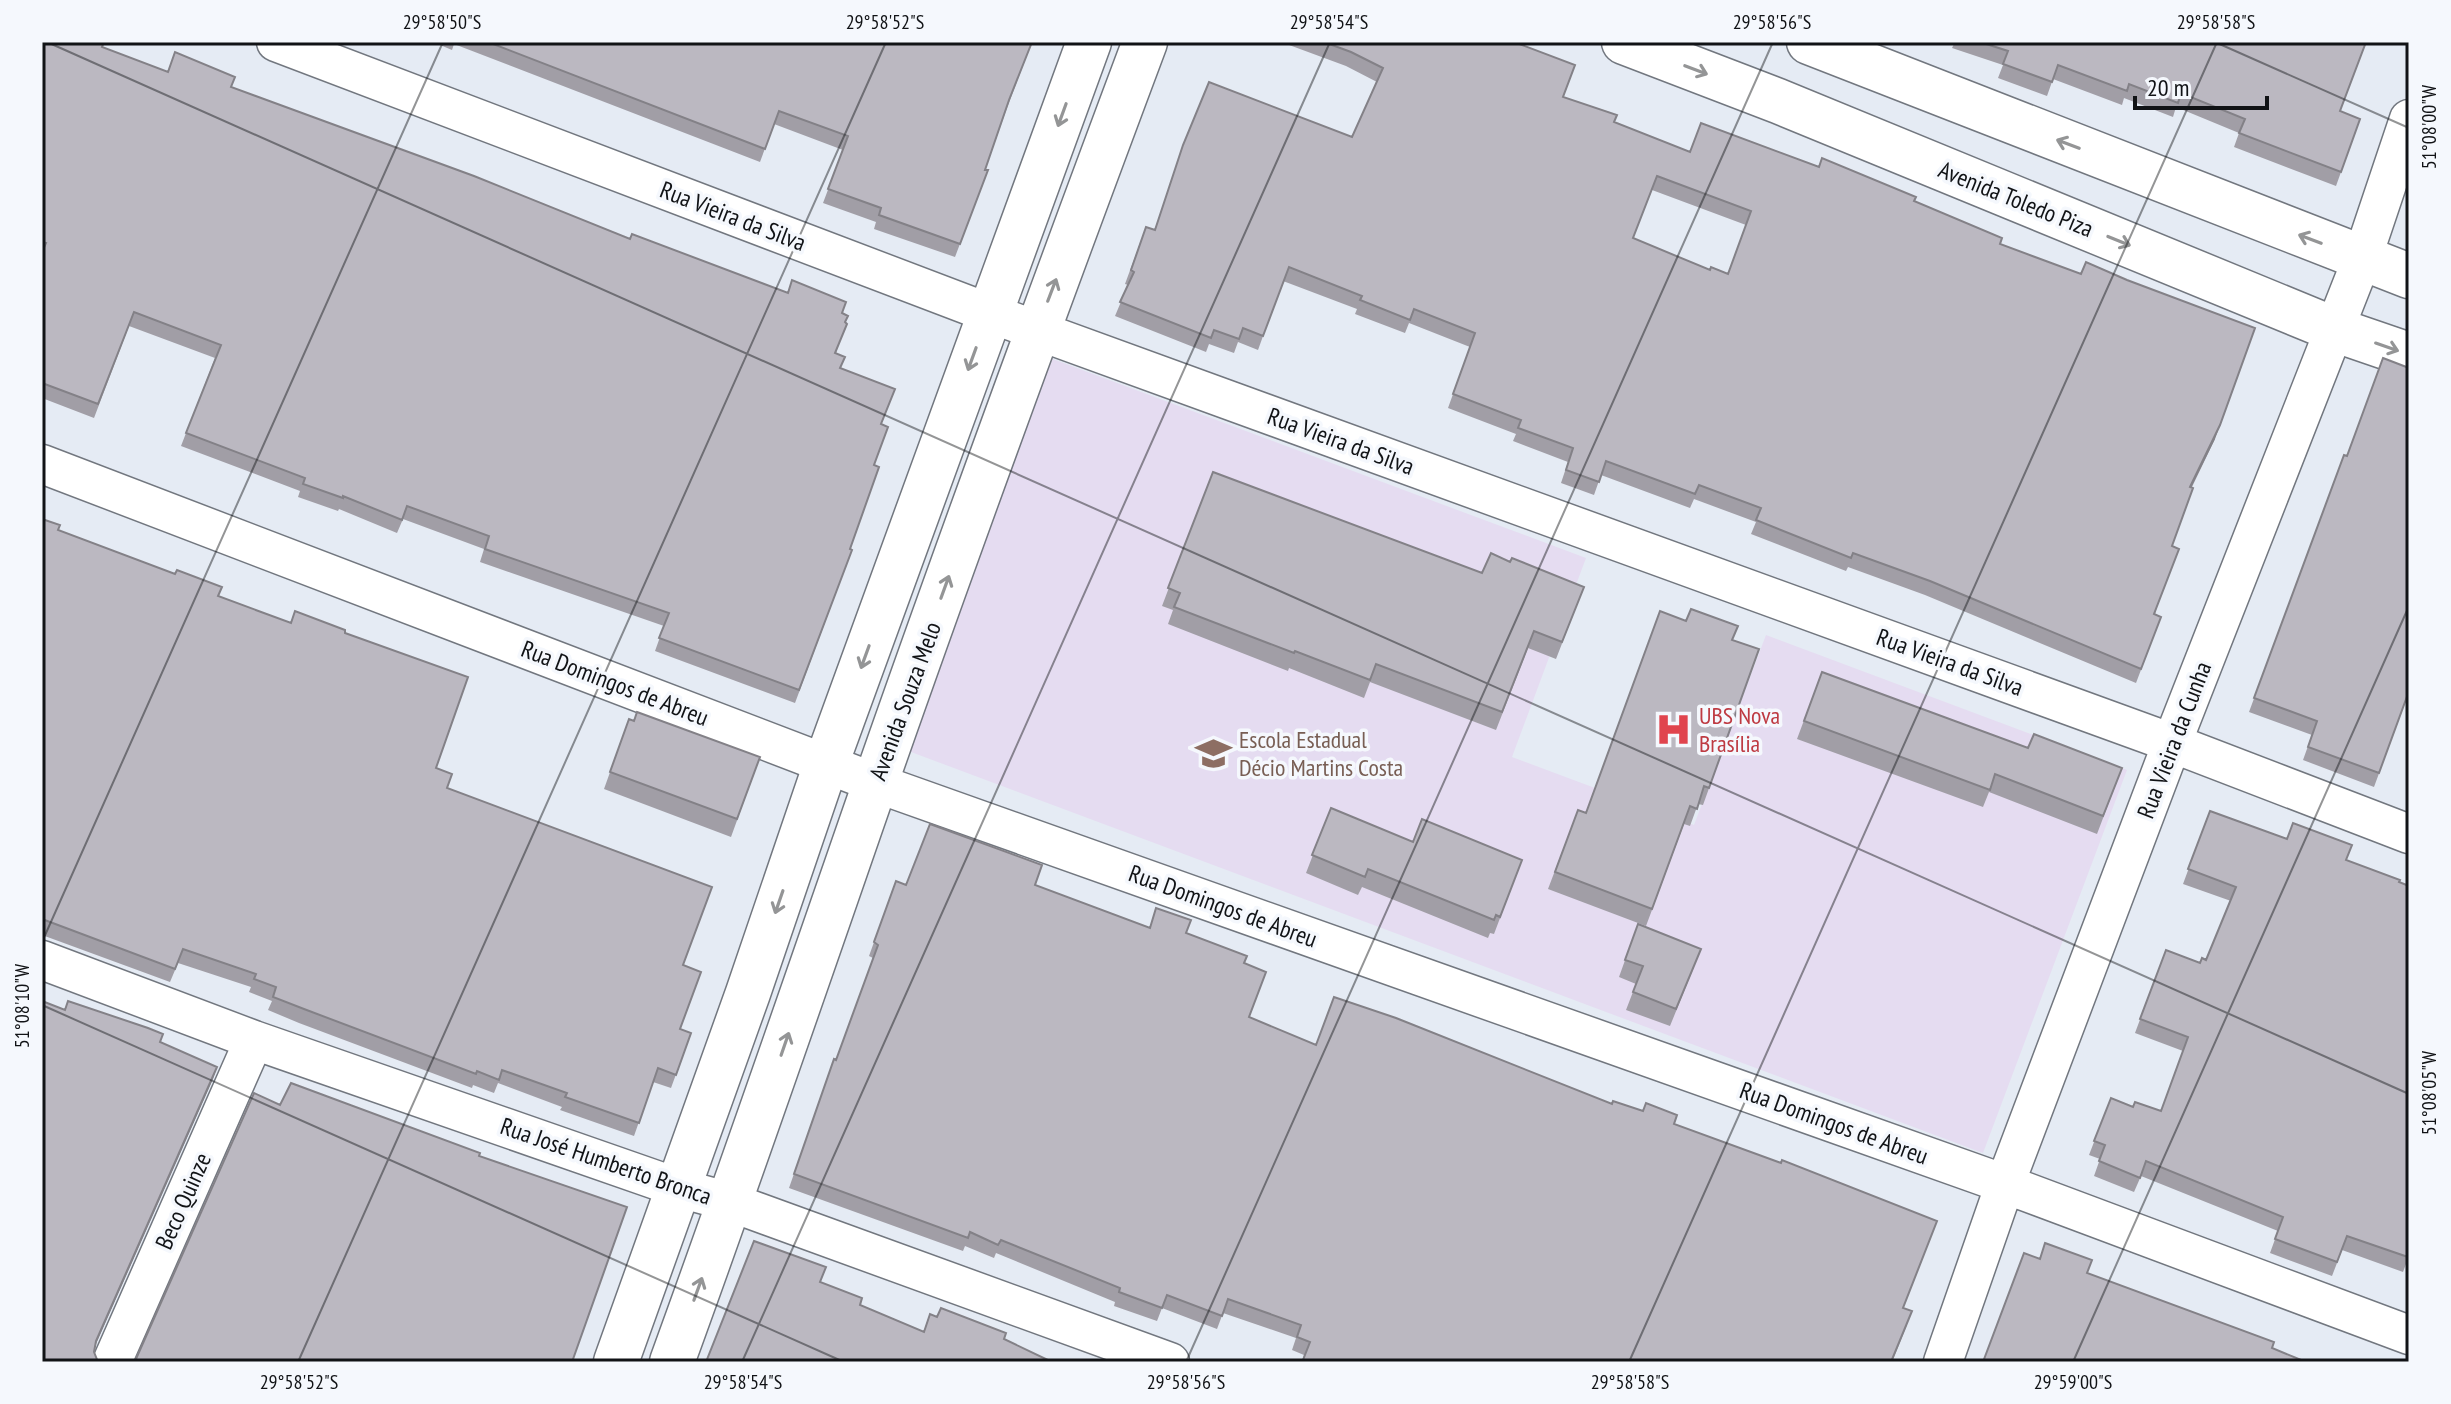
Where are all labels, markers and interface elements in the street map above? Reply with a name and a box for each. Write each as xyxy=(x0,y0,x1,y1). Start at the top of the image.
text: 29°58'50"S xyxy=(403,9,481,35)
text: 29°58'52"S xyxy=(846,9,924,35)
text: 29°58'54"S xyxy=(1290,9,1368,35)
text: 29°58'56"S xyxy=(1733,9,1811,35)
text: 29°58'58"S xyxy=(2177,9,2255,35)
scale bar xyxy=(2135,60,2267,110)
one-way arrow xyxy=(1683,64,1708,78)
text: 20 m xyxy=(2147,72,2189,103)
text: 51°08'00"W xyxy=(2416,84,2442,169)
one-way arrow xyxy=(1054,102,1068,127)
one-way arrow xyxy=(2056,135,2081,150)
street label: Avenida Toledo Piza xyxy=(1934,154,2098,244)
street label: Rua Vieira da Silva xyxy=(656,174,810,258)
one-way arrow xyxy=(2298,231,2323,245)
one-way arrow xyxy=(2106,235,2131,249)
one-way arrow xyxy=(1046,278,1060,303)
one-way arrow xyxy=(2374,341,2399,356)
one-way arrow xyxy=(964,346,979,371)
street label: Rua Vieira da Silva xyxy=(1263,400,1419,482)
one-way arrow xyxy=(939,575,954,600)
street label: Avenida Souza Melo xyxy=(862,618,948,784)
street label: Rua Vieira da Silva xyxy=(1872,621,2028,703)
street label: Rua Domingos de Abreu xyxy=(517,633,713,733)
one-way arrow xyxy=(857,644,871,668)
street label: Rua Vieira da Cunha xyxy=(2130,657,2218,823)
place label: UBS Nova Brasília xyxy=(1699,700,1780,759)
hospital icon: UBS Nova Brasília xyxy=(1654,710,1692,748)
place label: Escola Estadual Décio Martins Costa xyxy=(1239,724,1403,783)
school or university icon: Escola Estadual Décio Martins Costa xyxy=(1194,734,1232,772)
street label: Rua Domingos de Abreu xyxy=(1125,858,1321,954)
one-way arrow xyxy=(771,889,786,914)
text: 51°08'10"W xyxy=(9,963,35,1048)
one-way arrow xyxy=(779,1031,794,1056)
text: 51°08'05"W xyxy=(2416,1050,2442,1135)
street label: Rua Domingos de Abreu xyxy=(1736,1075,1932,1171)
street label: Rua José Humberto Bronca xyxy=(496,1110,716,1212)
street label: Beco Quinze xyxy=(148,1148,218,1254)
one-way arrow xyxy=(692,1277,707,1302)
text: 29°58'52"S xyxy=(260,1369,338,1395)
text: 29°58'54"S xyxy=(704,1369,782,1395)
text: 29°58'56"S xyxy=(1147,1369,1225,1395)
text: 29°58'58"S xyxy=(1591,1369,1669,1395)
text: 29°59'00"S xyxy=(2034,1369,2112,1395)

